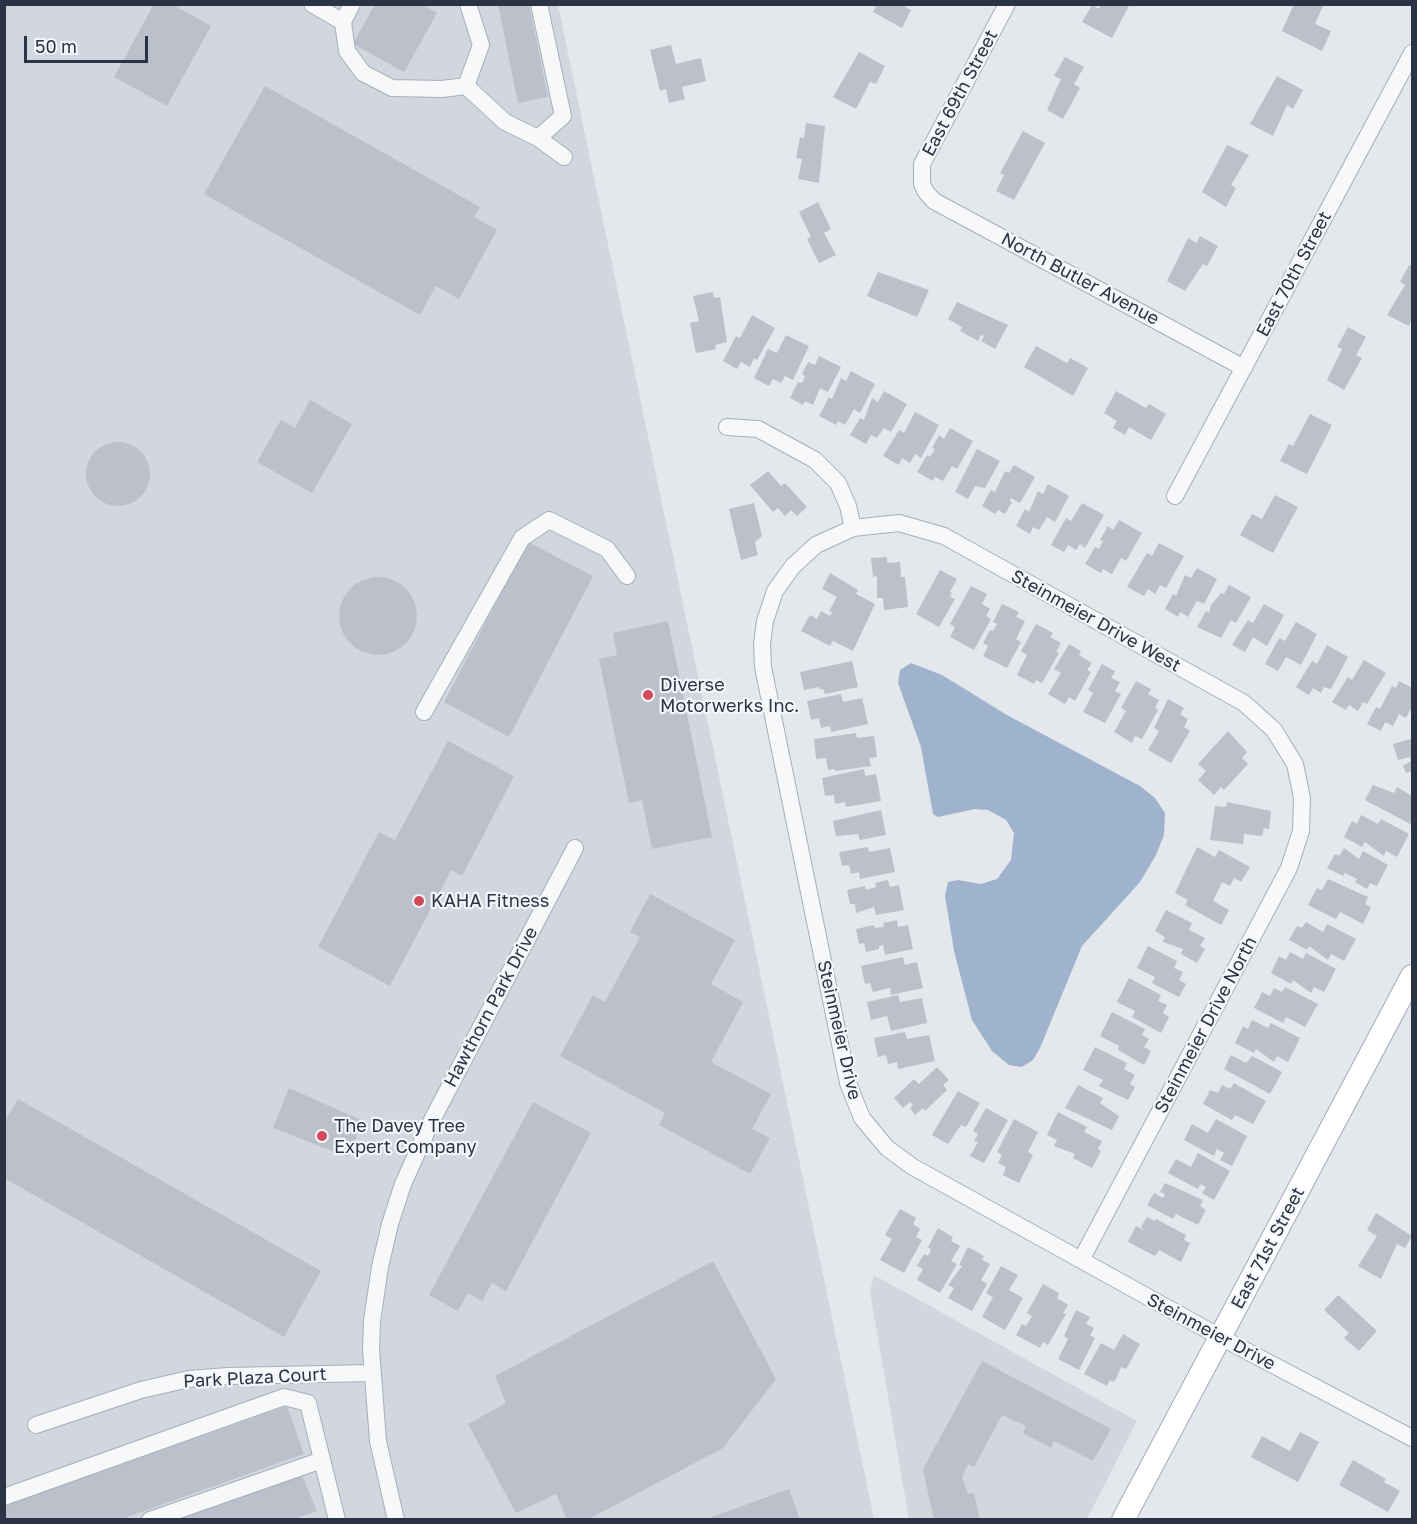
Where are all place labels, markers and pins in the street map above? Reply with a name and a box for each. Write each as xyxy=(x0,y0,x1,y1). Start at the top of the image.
place label: Diverse Motorwerks Inc. xyxy=(660,674,799,716)
marker: Diverse Motorwerks Inc. xyxy=(641,688,655,702)
place label: KAHA Fitness xyxy=(431,890,549,912)
marker: KAHA Fitness xyxy=(412,894,426,908)
place label: The Davey Tree Expert Company xyxy=(334,1115,476,1158)
marker: The Davey Tree Expert Company xyxy=(315,1129,329,1143)

